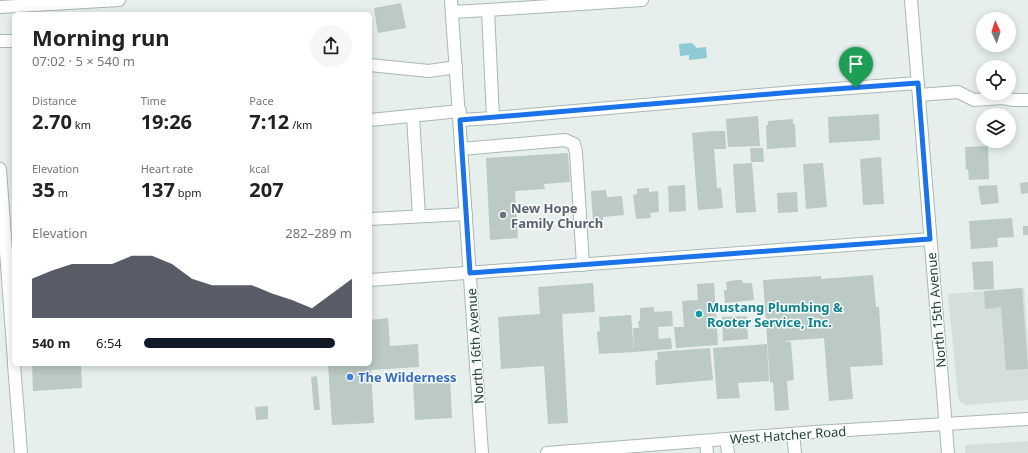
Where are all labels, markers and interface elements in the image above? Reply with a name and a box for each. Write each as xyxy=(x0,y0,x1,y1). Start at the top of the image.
north arrow xyxy=(976,12,1016,52)
map controls xyxy=(976,12,1016,148)
text: Morning run xyxy=(32,22,170,52)
button: share xyxy=(310,25,352,67)
pin xyxy=(839,47,873,88)
text: 07:02 · 5 × 540 m xyxy=(32,52,135,70)
icon: arrive xyxy=(845,53,867,75)
button: locate xyxy=(976,60,1016,100)
text: Distance xyxy=(32,93,77,108)
text: Time xyxy=(141,93,166,108)
text: Pace xyxy=(249,93,274,108)
text: 2.70 xyxy=(32,108,72,135)
text: 19:26 xyxy=(141,108,192,135)
text: 7:12 xyxy=(249,108,289,135)
button: layers xyxy=(976,108,1016,148)
text: km xyxy=(72,117,91,132)
text: /km xyxy=(289,117,312,132)
text: Elevation xyxy=(32,161,79,176)
text: Heart rate xyxy=(141,161,193,176)
text: kcal xyxy=(249,161,270,176)
text: 35 xyxy=(32,176,55,203)
text: 137 xyxy=(141,176,175,203)
text: 207 xyxy=(249,176,284,203)
text: m xyxy=(55,185,68,200)
text: bpm xyxy=(175,185,202,200)
place label: New Hope Family Church xyxy=(511,199,603,232)
marker: New Hope Family Church xyxy=(498,210,508,220)
text: Elevation xyxy=(32,224,88,242)
text: 282–289 m xyxy=(285,224,352,242)
street label: North 15th Avenue xyxy=(922,252,950,368)
street label: North 16th Avenue xyxy=(462,288,488,404)
place label: Mustang Plumbing & Rooter Service, Inc. xyxy=(707,298,843,331)
marker: Mustang Plumbing & Rooter Service, Inc. xyxy=(694,309,704,319)
text: 540 m xyxy=(32,334,70,352)
text: 6:54 xyxy=(96,334,122,352)
place label: The Wilderness xyxy=(358,368,456,386)
marker: The Wilderness xyxy=(345,372,355,382)
street label: West Hatcher Road xyxy=(729,422,847,448)

